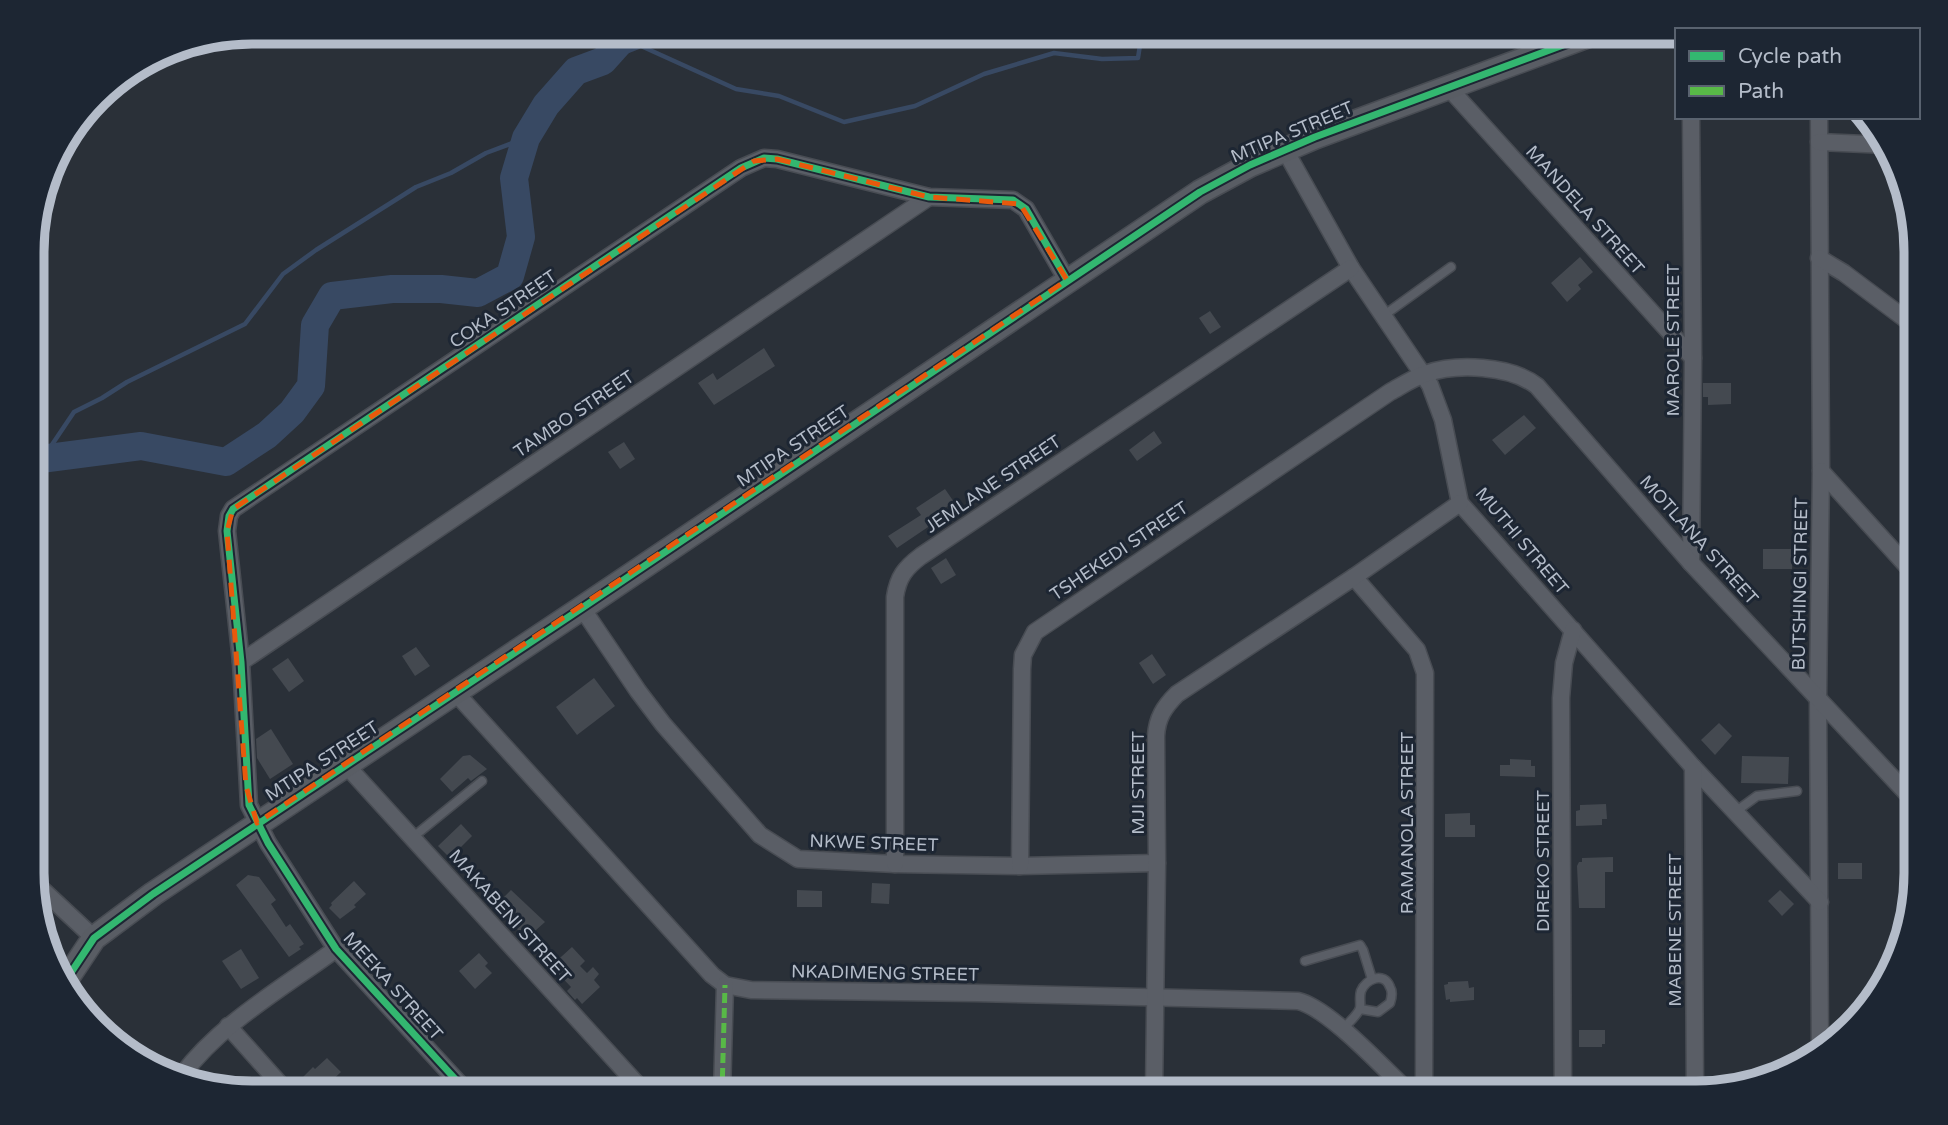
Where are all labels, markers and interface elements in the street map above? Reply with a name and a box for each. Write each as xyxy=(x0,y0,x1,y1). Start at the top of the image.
legend xyxy=(1675,28,1920,119)
text: Cycle path xyxy=(1738,44,1842,69)
text: Path xyxy=(1738,79,1784,104)
street label: MTIPA STREET xyxy=(1227,96,1357,168)
street label: MANDELA STREET xyxy=(1521,141,1649,279)
street label: MAROLE STREET xyxy=(1662,264,1684,416)
street label: COKA STREET xyxy=(445,265,561,353)
street label: TAMBO STREET xyxy=(510,366,638,462)
street label: MTIPA STREET xyxy=(733,400,853,492)
street label: JEMLANE STREET xyxy=(921,430,1065,538)
street label: MOTLANA STREET xyxy=(1635,471,1763,609)
street label: MUTHI STREET xyxy=(1471,483,1573,599)
street label: TSHEKEDI STREET xyxy=(1046,497,1192,605)
street label: BUTSHINGI STREET xyxy=(1787,497,1813,671)
street label: MTIPA STREET xyxy=(261,716,383,806)
street label: MJI STREET xyxy=(1127,731,1149,835)
street label: RAMANOLA STREET xyxy=(1396,732,1418,914)
street label: DIREKO STREET xyxy=(1532,790,1554,932)
street label: NKWE STREET xyxy=(809,830,939,856)
street label: MAKABENI STREET xyxy=(444,845,576,987)
street label: MABENE STREET xyxy=(1664,853,1686,1007)
street label: MEEKA STREET xyxy=(339,927,447,1045)
street label: NKADIMENG STREET xyxy=(791,960,979,986)

